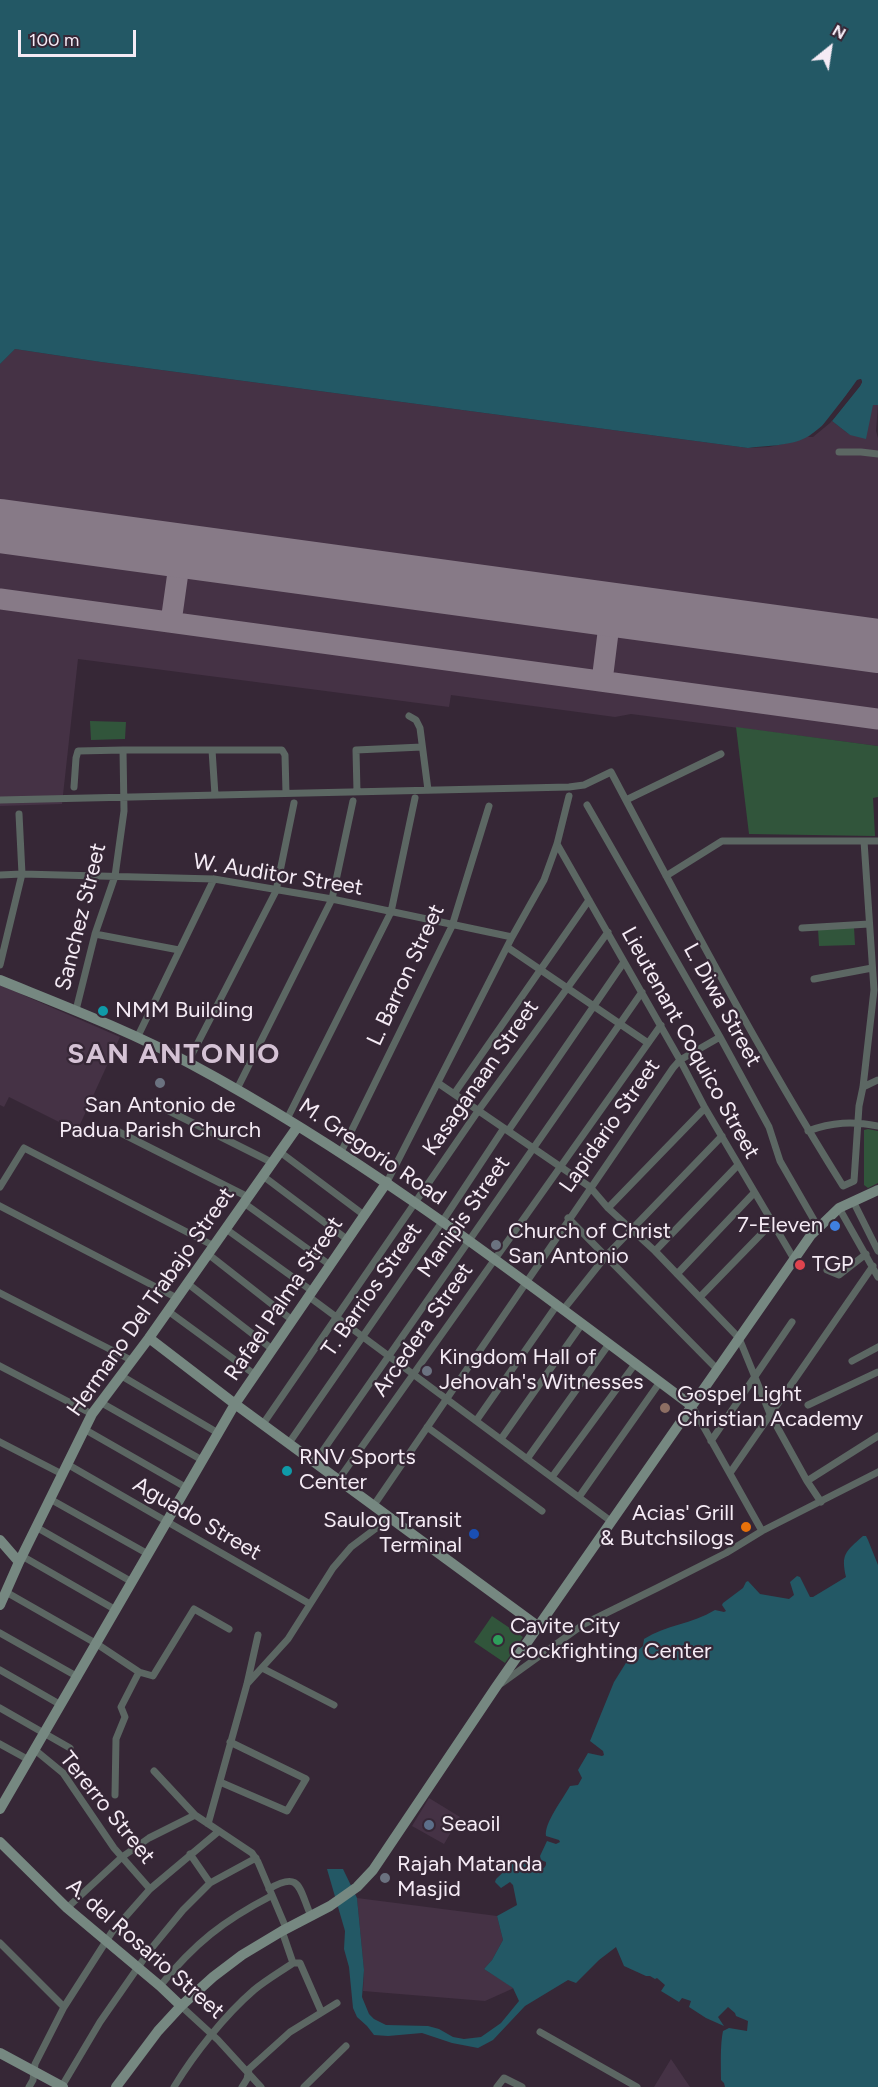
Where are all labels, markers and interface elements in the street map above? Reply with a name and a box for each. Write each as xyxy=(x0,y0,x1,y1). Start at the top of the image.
scale bar xyxy=(21,18,140,56)
north arrow xyxy=(800,18,860,78)
text: N xyxy=(829,21,849,43)
text: 100 m xyxy=(29,29,79,51)
street label: Sanchez Street xyxy=(50,841,112,993)
street label: W. Auditor Street xyxy=(191,849,365,901)
street label: L. Barron Street xyxy=(362,900,450,1050)
street label: Lieutenant Coquico Street xyxy=(615,922,765,1164)
street label: L. Diwa Street xyxy=(677,939,767,1071)
street label: Kasaganaan Street xyxy=(417,995,545,1161)
place label: NMM Building xyxy=(115,998,254,1024)
marker: NMM Building xyxy=(96,1004,110,1018)
district label: SAN ANTONIO xyxy=(67,1038,281,1072)
street label: Lapidario Street xyxy=(554,1054,666,1198)
marker: San Antonio de Padua Parish Church xyxy=(153,1076,167,1090)
place label: San Antonio de Padua Parish Church xyxy=(59,1093,261,1144)
street label: M. Gregorio Road xyxy=(293,1093,451,1211)
street label: Manipis Street xyxy=(412,1151,516,1283)
street label: Hermano Del Trabajo Street xyxy=(62,1182,240,1422)
street label: Rafael Palma Street xyxy=(219,1212,349,1386)
place label: 7-Eleven xyxy=(737,1213,823,1239)
street label: T. Barrios Street xyxy=(316,1218,428,1362)
place label: Church of Christ San Antonio xyxy=(508,1219,671,1270)
marker: 7-Eleven xyxy=(828,1219,842,1233)
marker: Church of Christ San Antonio xyxy=(489,1238,503,1252)
place label: TGP xyxy=(812,1252,854,1278)
street label: Arcedera Street xyxy=(367,1258,479,1402)
marker: TGP xyxy=(793,1258,807,1272)
place label: Kingdom Hall of Jehovah's Witnesses xyxy=(439,1345,643,1396)
marker: Kingdom Hall of Jehovah's Witnesses xyxy=(420,1364,434,1378)
place label: Gospel Light Christian Academy xyxy=(677,1382,863,1434)
marker: Gospel Light Christian Academy xyxy=(658,1401,672,1415)
place label: RNV Sports Center xyxy=(299,1445,416,1496)
marker: RNV Sports Center xyxy=(280,1464,294,1478)
street label: Aguado Street xyxy=(128,1472,266,1566)
place label: Acias' Grill & Butchsilogs xyxy=(600,1501,734,1552)
place label: Saulog Transit Terminal xyxy=(323,1508,462,1560)
marker: Acias' Grill & Butchsilogs xyxy=(739,1520,753,1534)
marker: Saulog Transit Terminal xyxy=(467,1527,481,1541)
place label: Cavite City Cockfighting Center xyxy=(510,1614,712,1666)
marker: Cavite City Cockfighting Center xyxy=(491,1633,505,1647)
street label: Tererro Street xyxy=(54,1746,160,1870)
place label: Seaoil xyxy=(441,1812,500,1838)
marker: Seaoil xyxy=(422,1818,436,1832)
place label: Rajah Matanda Masjid xyxy=(397,1852,543,1904)
marker: Rajah Matanda Masjid xyxy=(378,1871,392,1885)
street label: A. del Rosario Street xyxy=(61,1873,229,2025)

